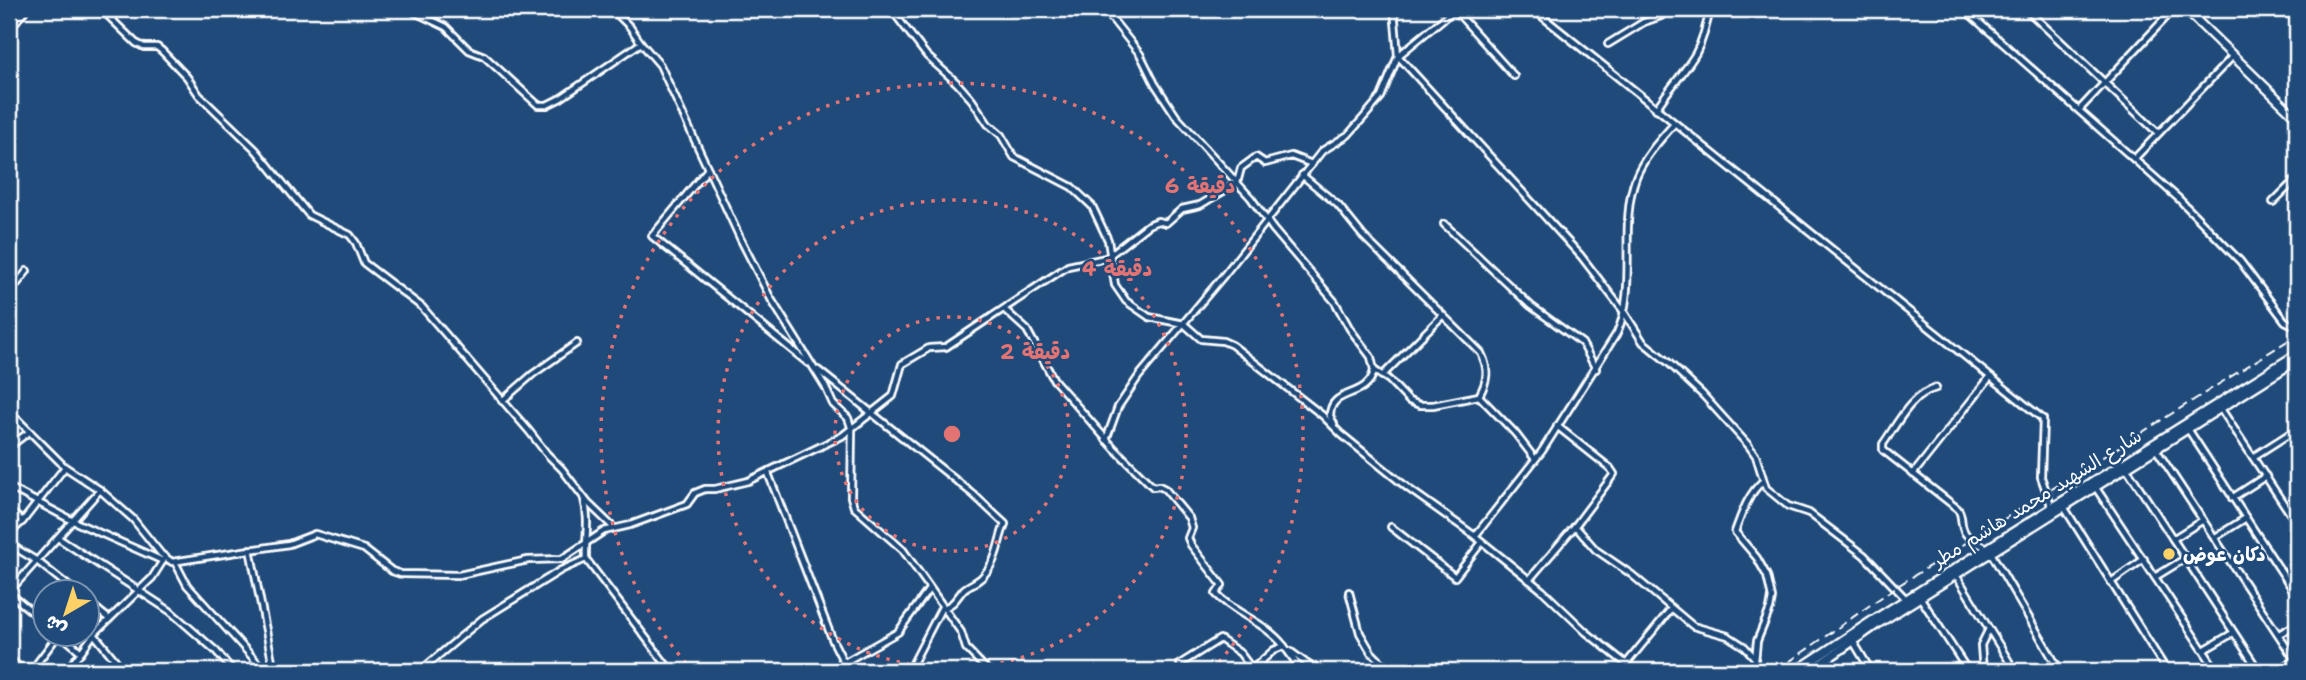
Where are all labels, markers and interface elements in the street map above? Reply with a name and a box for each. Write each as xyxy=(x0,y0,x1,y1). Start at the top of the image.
text: 6 دقيقة xyxy=(1165,172,1235,200)
text: 4 دقيقة xyxy=(1082,255,1152,283)
text: 2 دقيقة xyxy=(1000,338,1070,366)
centre of rings xyxy=(940,422,964,446)
street label: شارع الشهيد محمد هاشم مطر xyxy=(1926,423,2147,576)
place label: دكان عوض xyxy=(2183,542,2265,567)
marker: دكان عوض xyxy=(2161,546,2177,562)
north arrow xyxy=(32,578,102,648)
text: ش xyxy=(40,609,72,642)

